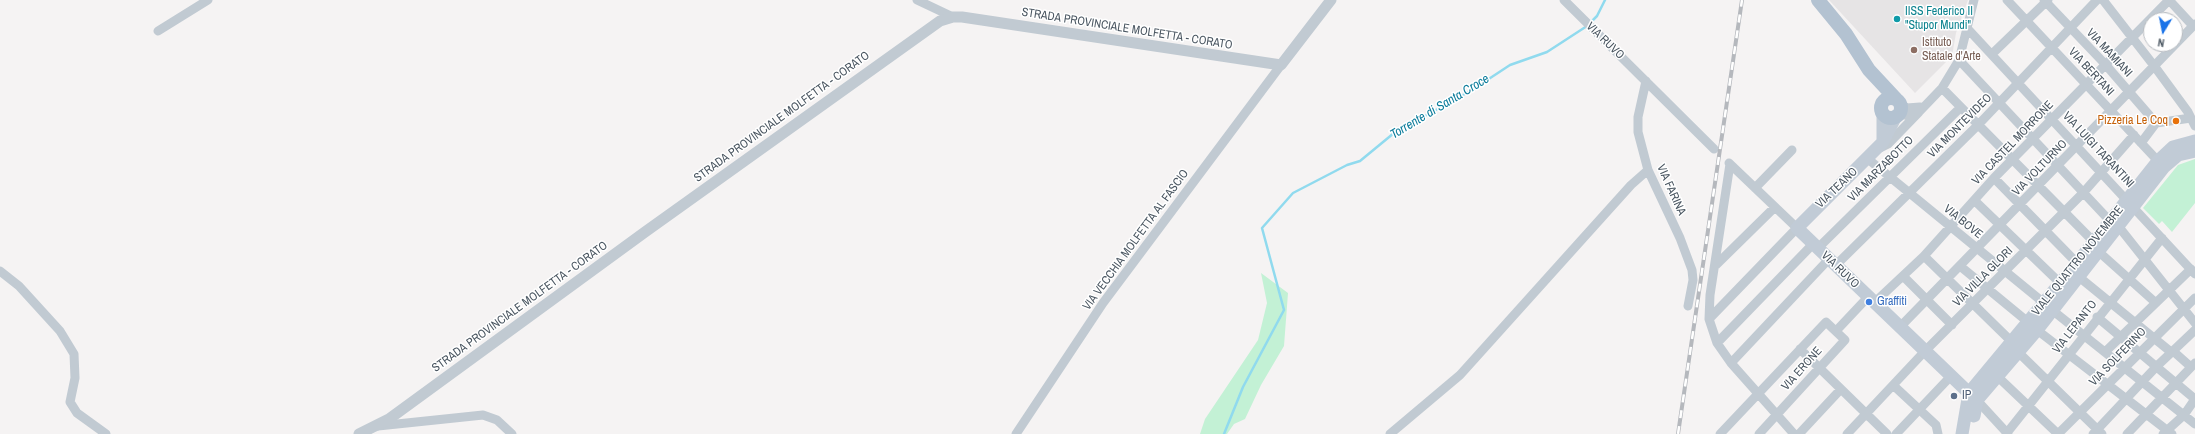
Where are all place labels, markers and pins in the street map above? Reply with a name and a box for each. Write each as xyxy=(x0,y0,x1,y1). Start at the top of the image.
place label: IISS Federico II "Stupor Mundi" xyxy=(1905,5,1973,33)
marker: IISS Federico II "Stupor Mundi" xyxy=(1892,14,1902,24)
place label: Istituto Statale d'Arte xyxy=(1922,36,1981,64)
marker: Istituto Statale d'Arte xyxy=(1909,45,1919,55)
place label: Pizzeria Le Coq xyxy=(2097,114,2168,128)
marker: Pizzeria Le Coq xyxy=(2171,116,2181,126)
place label: Graffiti xyxy=(1877,295,1907,309)
marker: Graffiti xyxy=(1864,297,1874,307)
place label: IP xyxy=(1962,389,1971,403)
marker: IP xyxy=(1949,391,1959,401)

